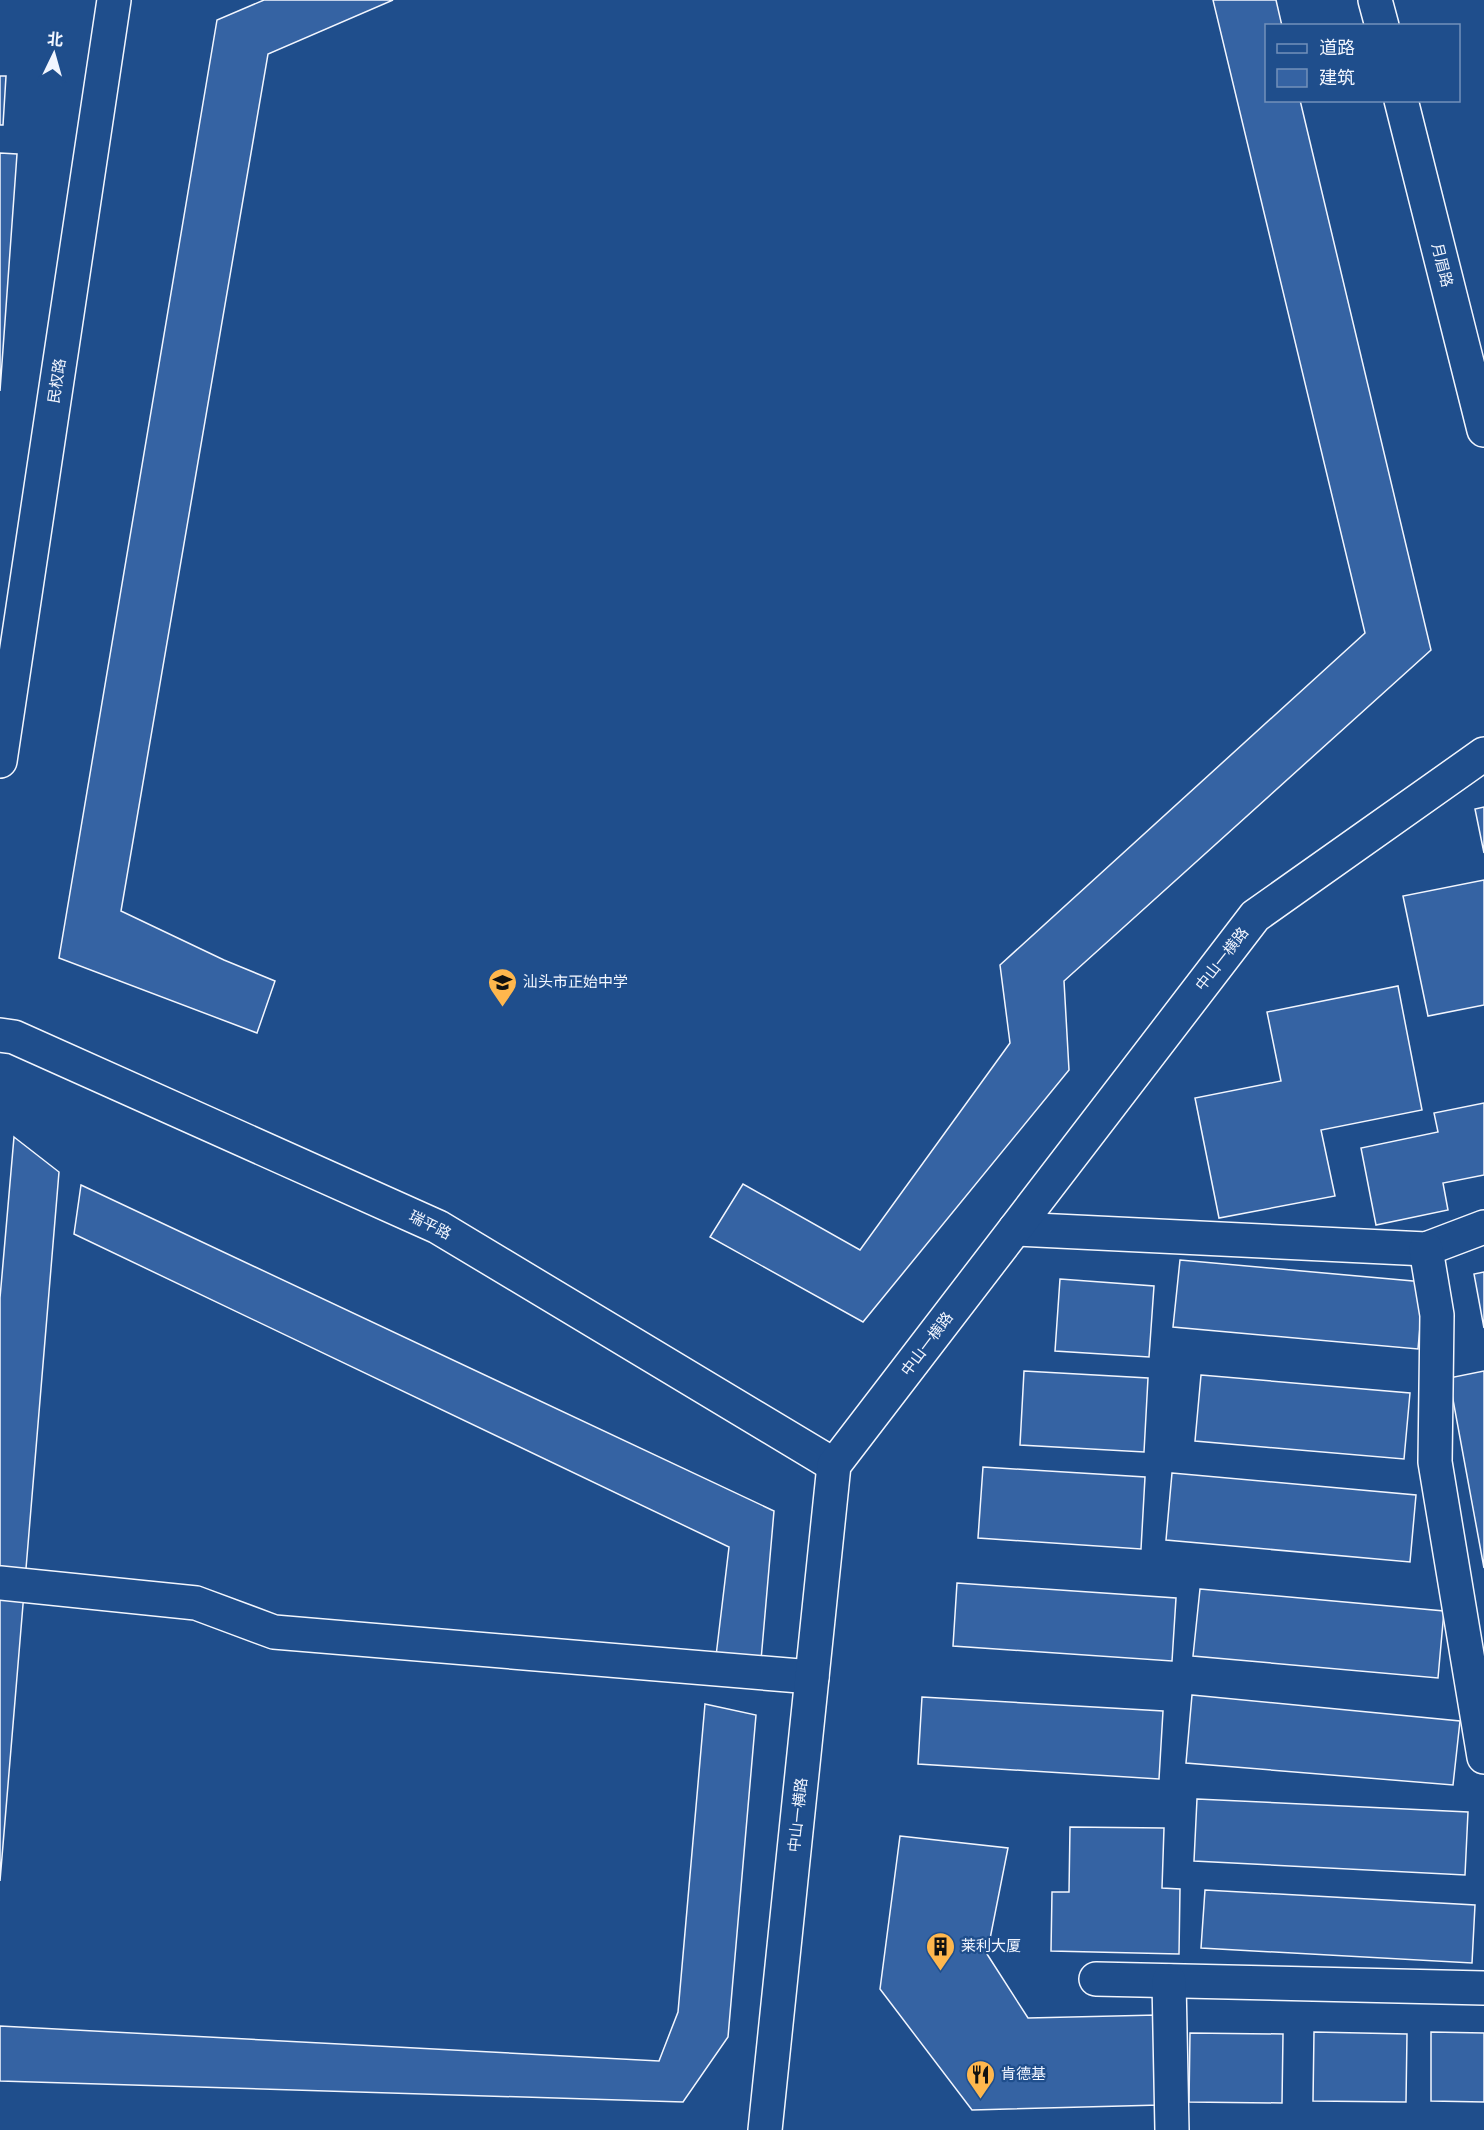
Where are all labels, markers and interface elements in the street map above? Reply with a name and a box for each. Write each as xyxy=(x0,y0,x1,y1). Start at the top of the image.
north arrow xyxy=(24,24,84,84)
legend xyxy=(1265,24,1460,102)
text: 北 xyxy=(46,28,64,52)
text: 道路 xyxy=(1319,36,1355,60)
text: 建筑 xyxy=(1319,66,1355,90)
street label: 月眉路 xyxy=(1427,241,1457,289)
street label: 民权路 xyxy=(44,357,70,405)
street label: 中山一横路 xyxy=(1191,923,1253,995)
school or university icon: 汕头市正始中学 xyxy=(486,966,518,1008)
place label: 汕头市正始中学 xyxy=(523,972,628,992)
street label: 瑞平路 xyxy=(405,1206,455,1244)
street label: 中山一横路 xyxy=(896,1308,958,1380)
street label: 中山一横路 xyxy=(784,1777,812,1853)
building icon: 莱利大厦 xyxy=(924,1930,956,1972)
place label: 莱利大厦 xyxy=(961,1936,1021,1956)
restaurant icon: 肯德基 xyxy=(964,2058,996,2100)
place label: 肯德基 xyxy=(1001,2064,1046,2084)

